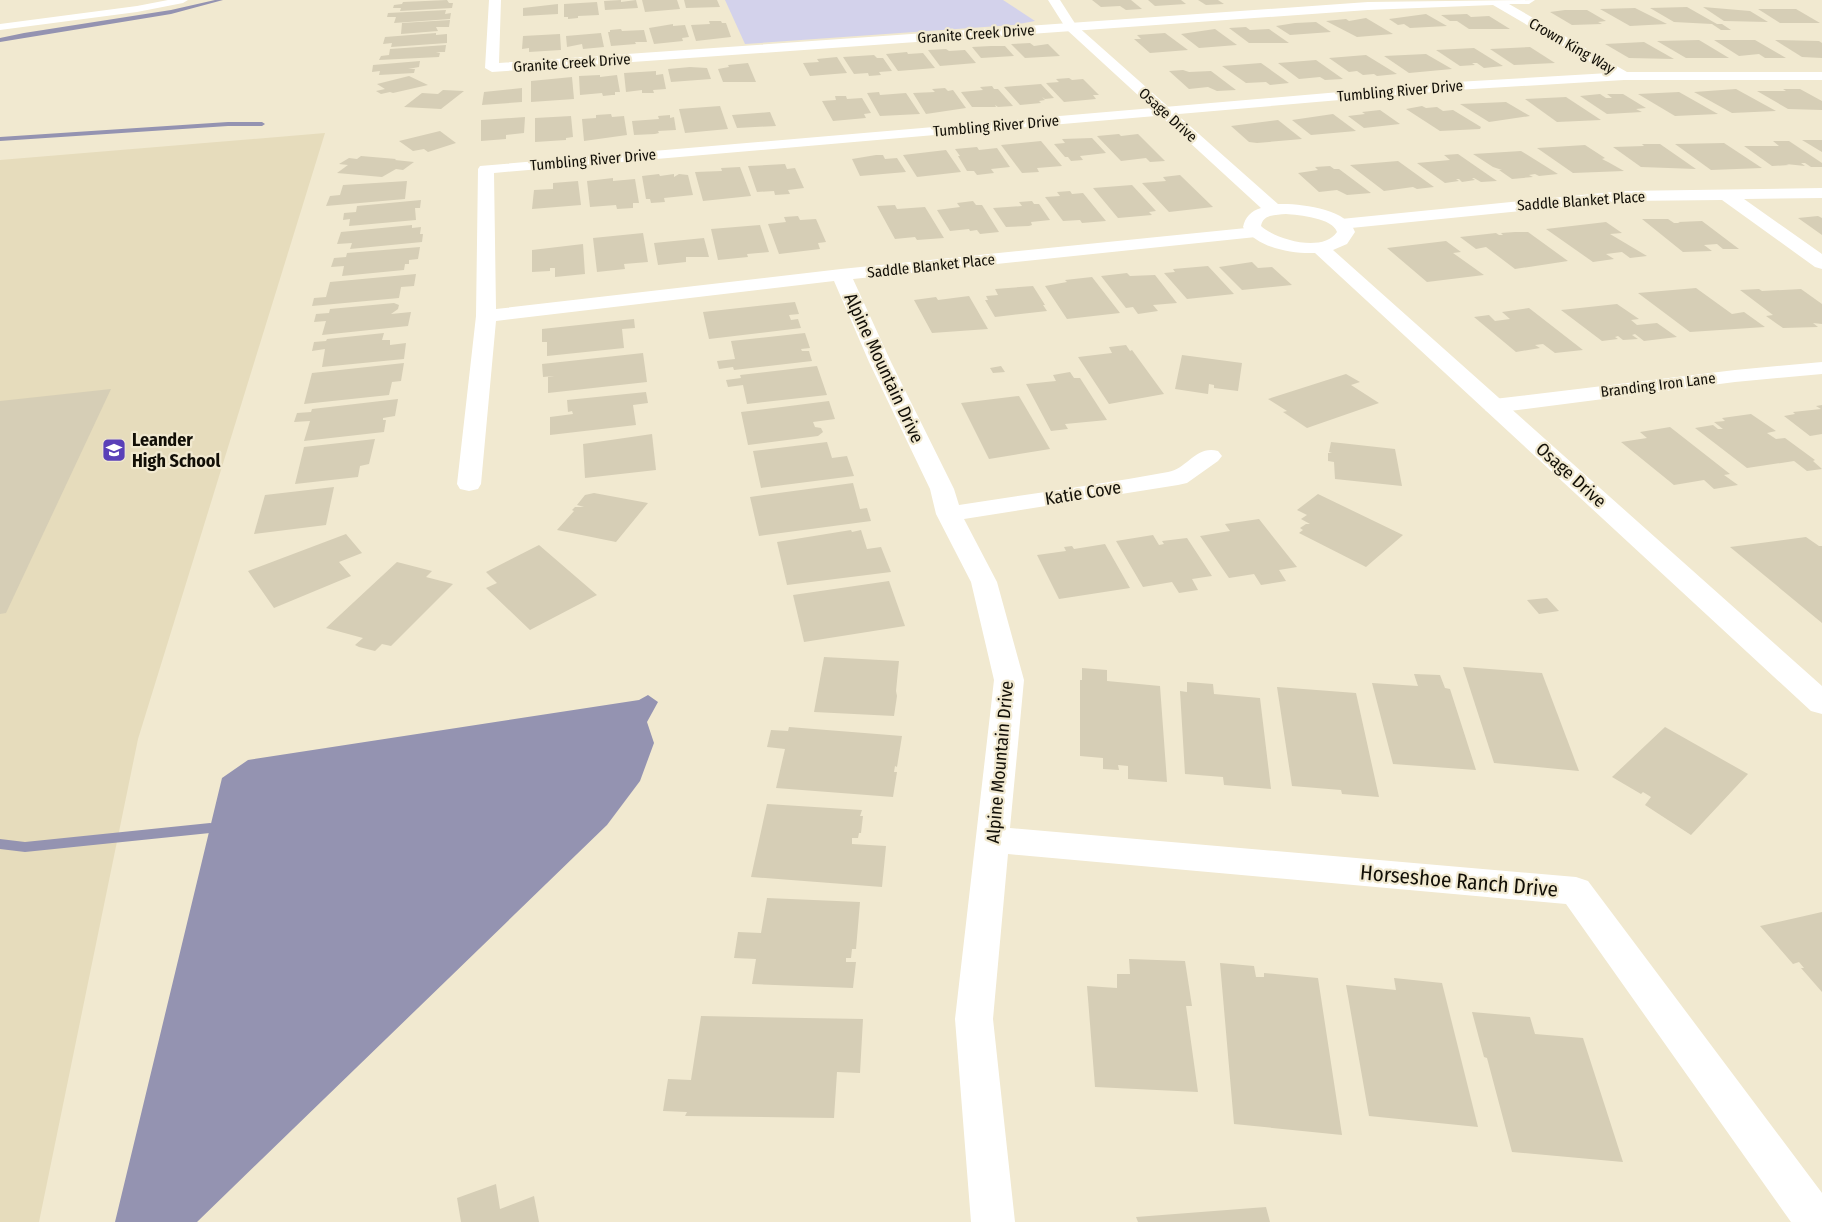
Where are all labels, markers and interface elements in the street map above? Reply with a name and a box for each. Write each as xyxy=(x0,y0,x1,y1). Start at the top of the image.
street label: Crown King Way xyxy=(1526,14,1618,78)
street label: Granite Creek Drive xyxy=(917,21,1035,47)
street label: Granite Creek Drive xyxy=(513,50,631,76)
street label: Tumbling River Drive xyxy=(1336,77,1464,105)
street label: Osage Drive xyxy=(1135,84,1201,146)
street label: Tumbling River Drive xyxy=(932,112,1060,140)
street label: Tumbling River Drive xyxy=(529,146,657,174)
street label: Saddle Blanket Place xyxy=(1516,188,1646,214)
street label: Saddle Blanket Place xyxy=(866,250,996,282)
street label: Alpine Mountain Drive xyxy=(840,289,928,447)
street label: Branding Iron Lane xyxy=(1599,369,1717,401)
place label: Leander High School xyxy=(132,429,220,472)
school or university icon: Leander High School xyxy=(101,437,127,463)
street label: Osage Drive xyxy=(1531,438,1611,512)
street label: Katie Cove xyxy=(1043,476,1123,510)
street label: Alpine Mountain Drive xyxy=(982,680,1018,844)
street label: Horseshoe Ranch Drive xyxy=(1359,859,1559,903)

